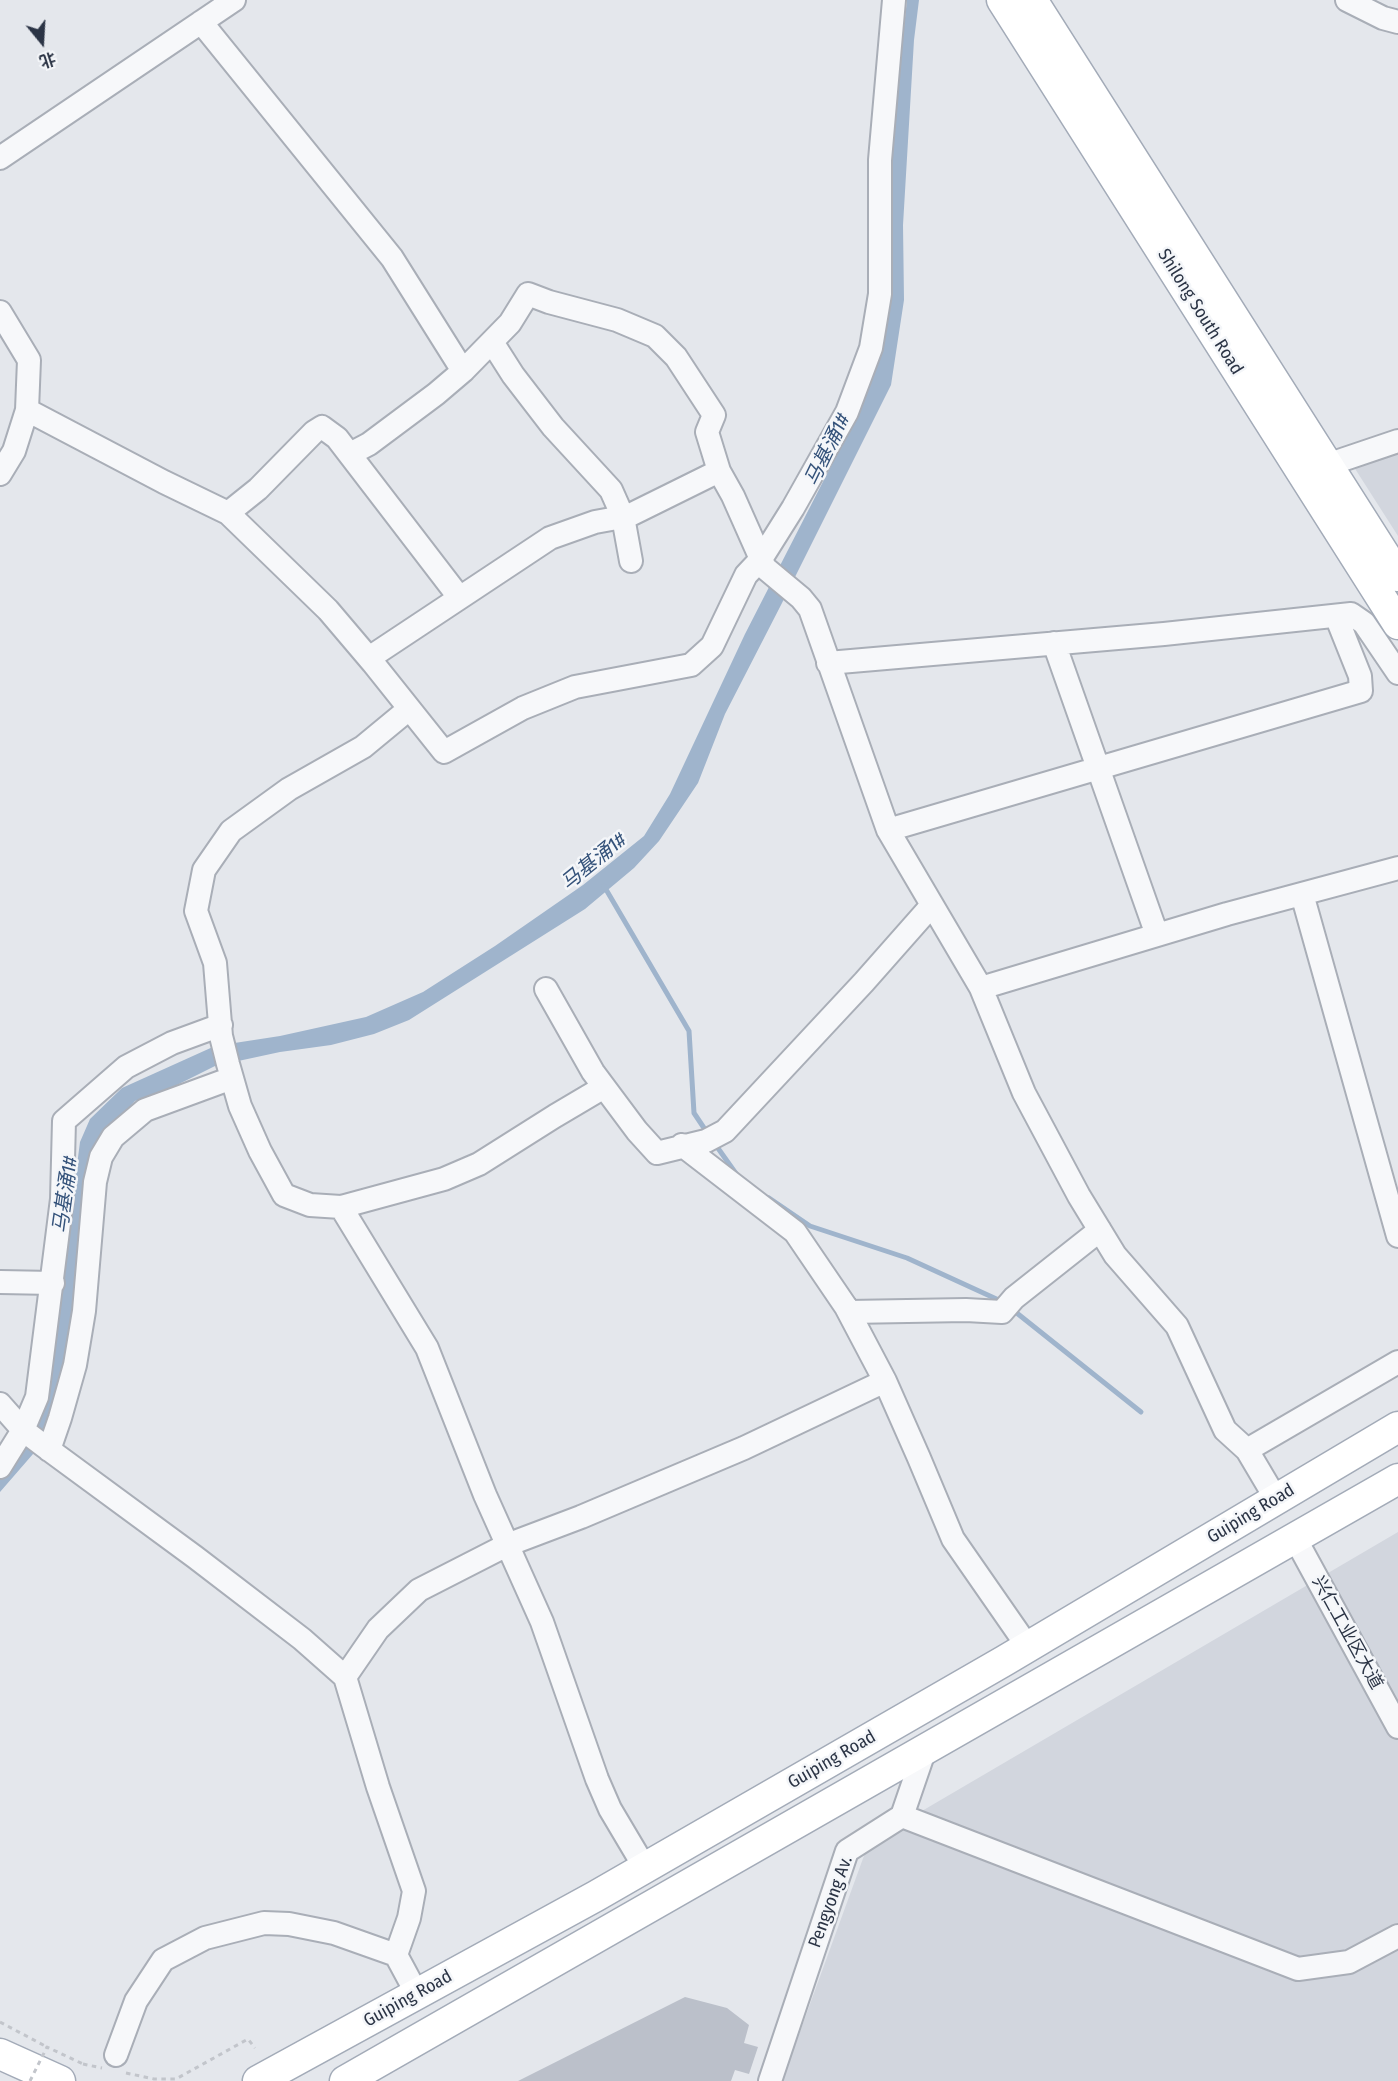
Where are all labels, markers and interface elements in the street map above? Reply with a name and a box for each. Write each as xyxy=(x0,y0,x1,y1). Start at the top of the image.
north arrow xyxy=(12,12,72,72)
text: 北 xyxy=(37,48,58,71)
street label: Shilong South Road xyxy=(1153,245,1247,379)
water label: 马基涌1# xyxy=(800,410,856,490)
water label: 马基涌1# xyxy=(556,828,632,896)
water label: 马基涌1# xyxy=(49,1155,83,1235)
street label: Guiping Road xyxy=(1203,1480,1299,1548)
street label: 兴仁工业区大道 xyxy=(1307,1573,1387,1693)
street label: Guiping Road xyxy=(784,1726,880,1794)
street label: Pengyong Av. xyxy=(804,1853,858,1951)
street label: Guiping Road xyxy=(360,1966,456,2032)

